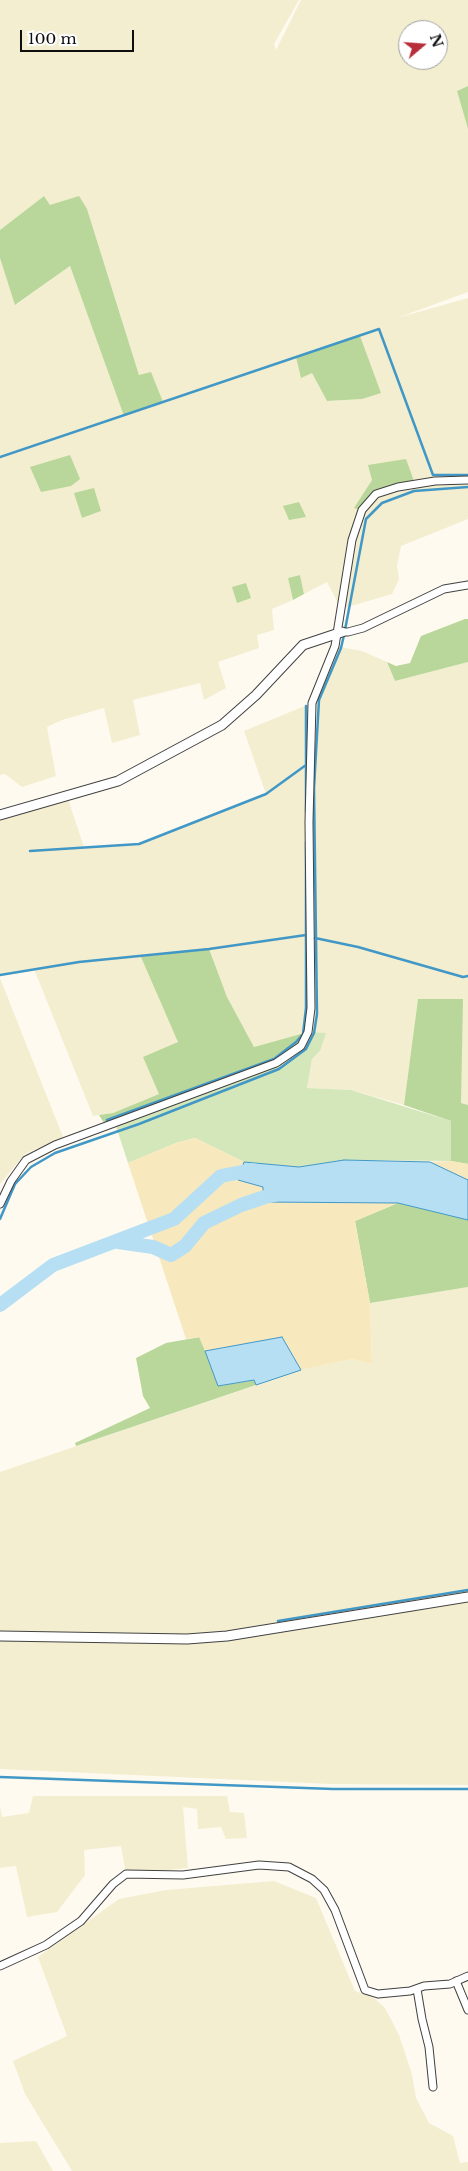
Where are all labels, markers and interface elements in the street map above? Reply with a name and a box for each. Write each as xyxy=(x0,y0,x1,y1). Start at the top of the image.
scale bar xyxy=(22,20,136,52)
north arrow xyxy=(398,20,448,70)
text: 100 m xyxy=(28,29,77,48)
text: N xyxy=(426,32,447,50)

